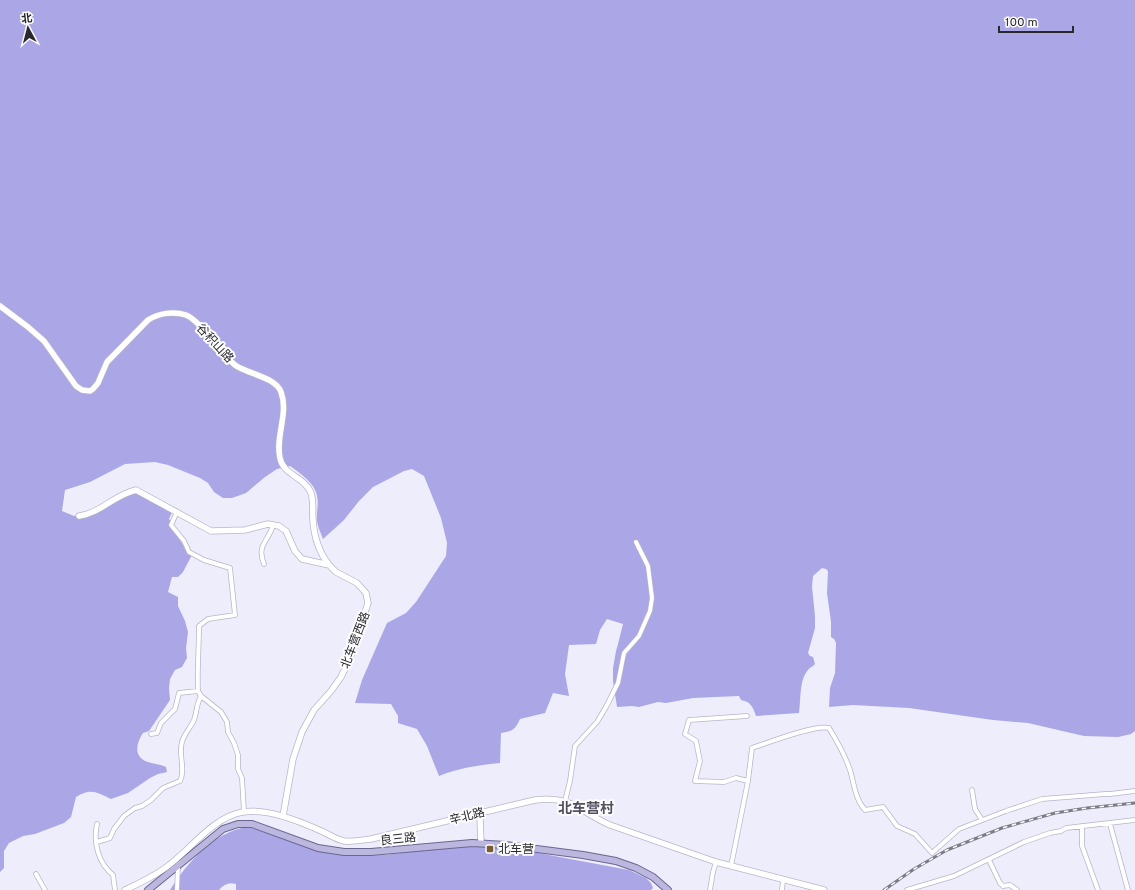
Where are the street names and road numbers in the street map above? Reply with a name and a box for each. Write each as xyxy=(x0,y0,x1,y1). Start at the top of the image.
street label: 谷积山路 xyxy=(192,321,236,367)
street label: 北车营西路 xyxy=(338,609,374,671)
street label: 辛北路 xyxy=(448,805,487,829)
street label: 良三路 xyxy=(379,830,417,850)

